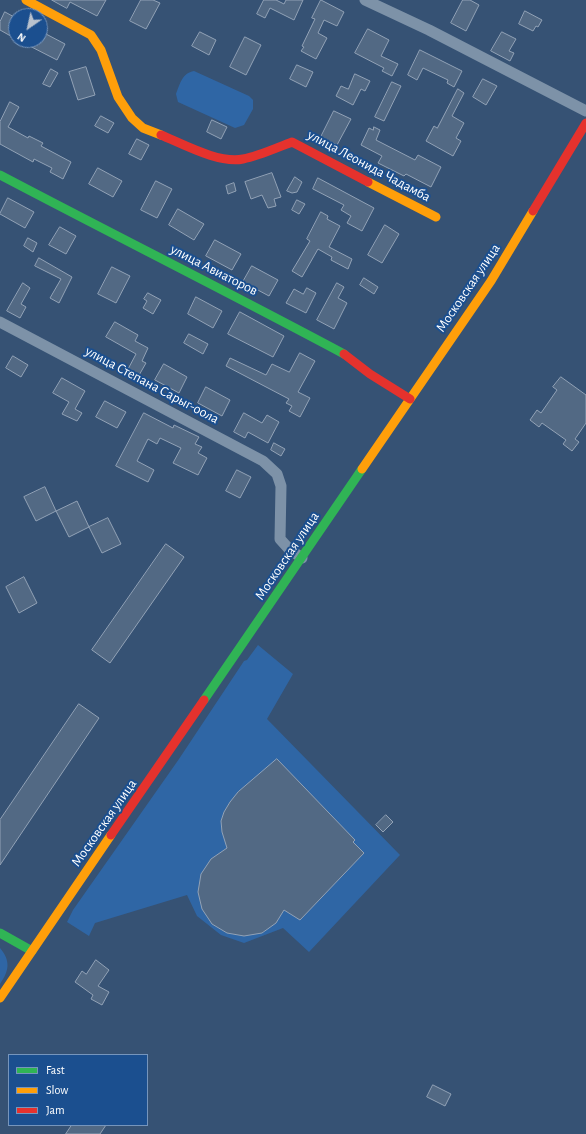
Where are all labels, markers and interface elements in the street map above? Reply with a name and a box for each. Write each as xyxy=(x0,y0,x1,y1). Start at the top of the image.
north arrow xyxy=(8,8,48,48)
text: N xyxy=(15,31,28,44)
street label: улица Леонида Чадамба xyxy=(305,126,433,206)
street label: улица Авиаторов xyxy=(168,241,260,299)
street label: Московская улица xyxy=(432,241,504,335)
street label: улица Степана Сарыг-оола xyxy=(82,343,222,427)
street label: Московская улица xyxy=(251,509,323,603)
street label: Московская улица xyxy=(68,776,140,870)
legend xyxy=(8,1054,148,1126)
text: Fast xyxy=(46,1064,65,1076)
text: Slow xyxy=(46,1084,68,1096)
text: Jam xyxy=(46,1104,65,1116)

